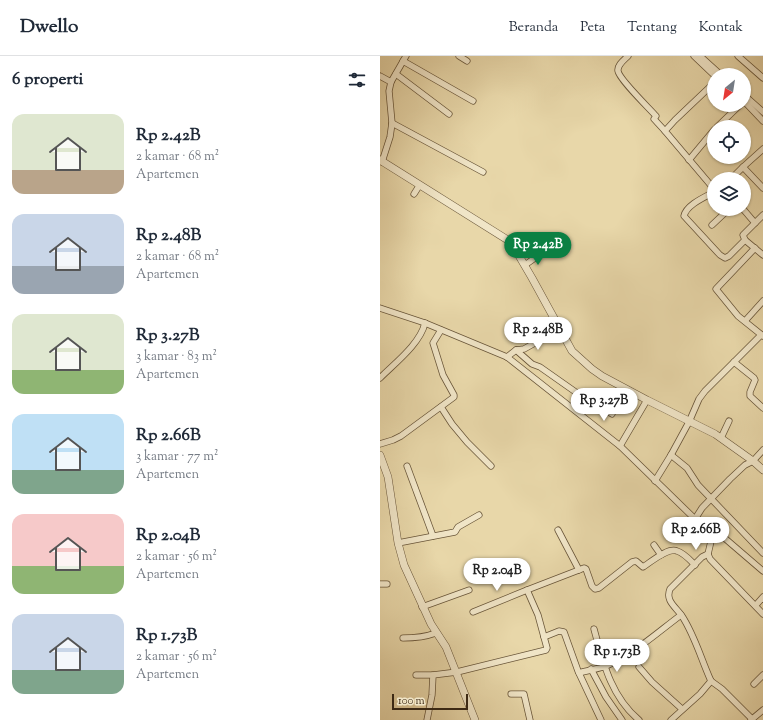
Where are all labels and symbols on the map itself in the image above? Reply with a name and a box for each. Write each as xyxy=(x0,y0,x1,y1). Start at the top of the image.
north arrow xyxy=(707,68,751,112)
pin: Rp 2.42B xyxy=(497,232,579,266)
pin: Rp 2.48B xyxy=(497,317,579,351)
pin: Rp 3.27B xyxy=(563,388,645,422)
pin: Rp 2.66B xyxy=(655,517,737,551)
pin: Rp 2.04B xyxy=(456,558,538,592)
pin: Rp 1.73B xyxy=(576,639,658,673)
scale bar xyxy=(392,692,468,711)

